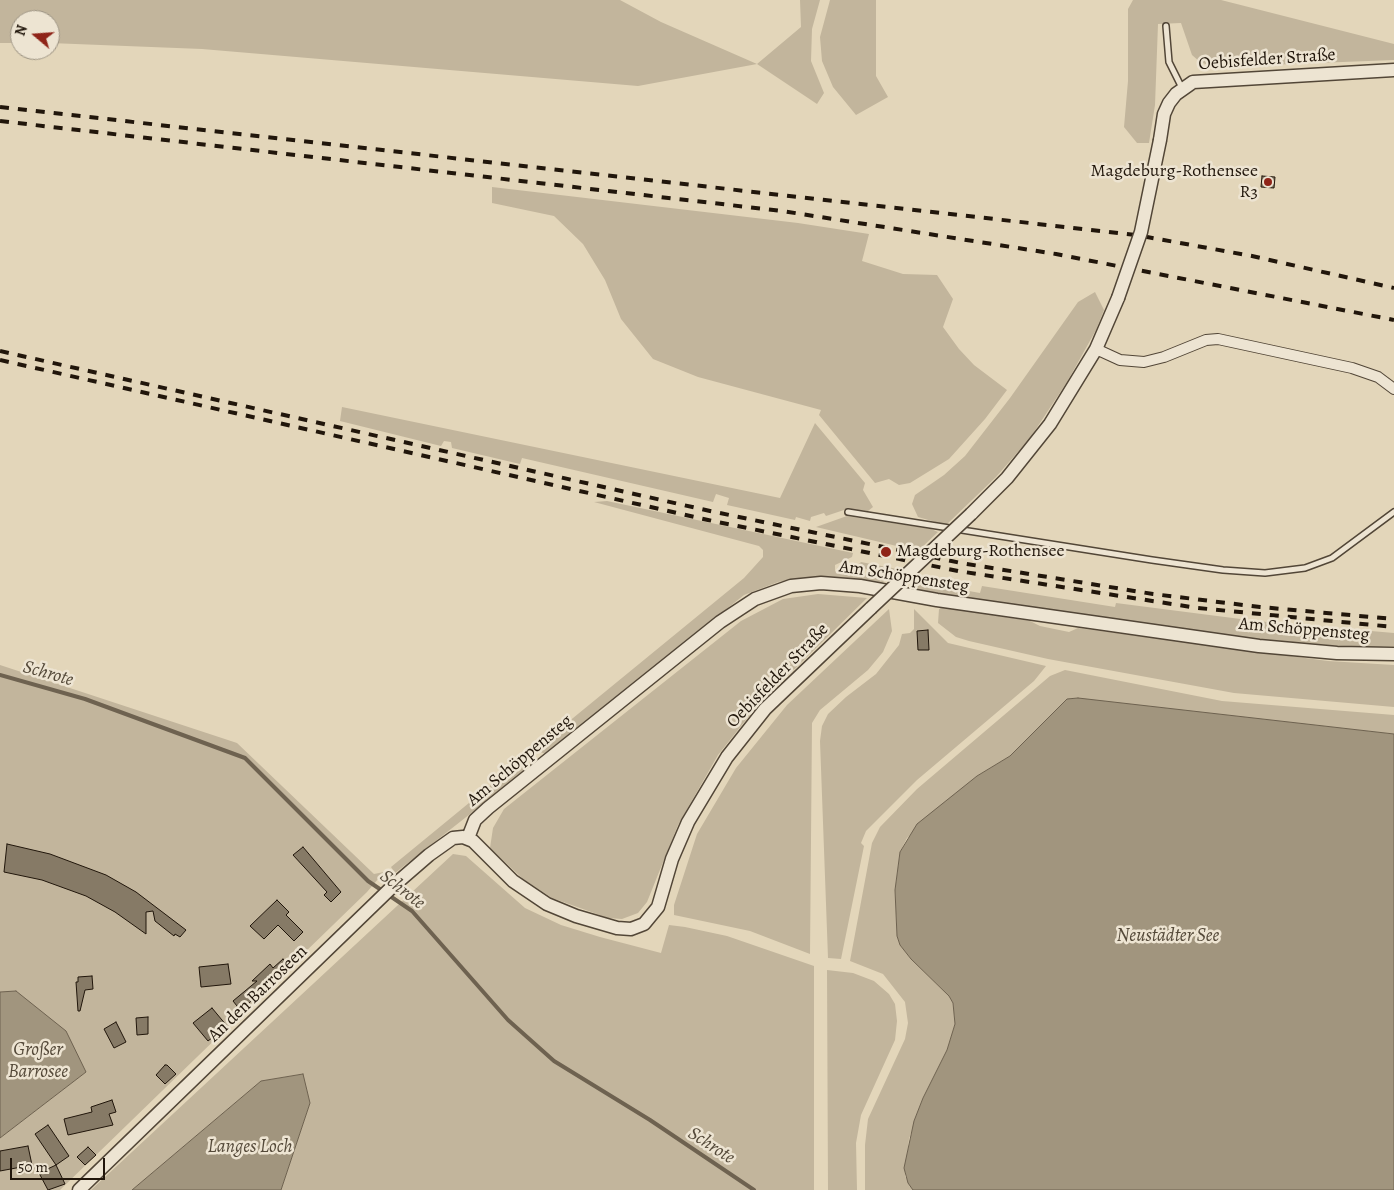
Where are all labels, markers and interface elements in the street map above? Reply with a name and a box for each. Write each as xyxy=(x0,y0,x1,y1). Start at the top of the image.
north arrow xyxy=(10,10,60,60)
text: N xyxy=(11,23,32,38)
street label: Oebisfelder Straße xyxy=(1198,44,1336,76)
place label: Magdeburg-Rothensee R3 xyxy=(1090,161,1258,203)
marker: Magdeburg-Rothensee R3 xyxy=(1262,176,1274,188)
place label: Magdeburg-Rothensee xyxy=(897,541,1065,563)
marker: Magdeburg-Rothensee xyxy=(879,545,893,559)
street label: Am Schöppensteg xyxy=(838,556,970,598)
street label: Am Schöppensteg xyxy=(1238,614,1370,646)
street label: Oebisfelder Straße xyxy=(722,619,834,733)
water label: Schrote xyxy=(20,656,76,692)
street label: Am Schöppensteg xyxy=(463,711,577,811)
water label: Schrote xyxy=(375,865,429,915)
water label: Neustädter See xyxy=(1117,925,1219,947)
street label: An den Barroseen xyxy=(204,941,312,1047)
water label: Großer Barrosee xyxy=(8,1039,68,1083)
water label: Schrote xyxy=(683,1122,739,1170)
water label: Langes Loch xyxy=(207,1136,293,1158)
scale bar xyxy=(12,1148,108,1180)
text: 50 m xyxy=(18,1157,48,1177)

